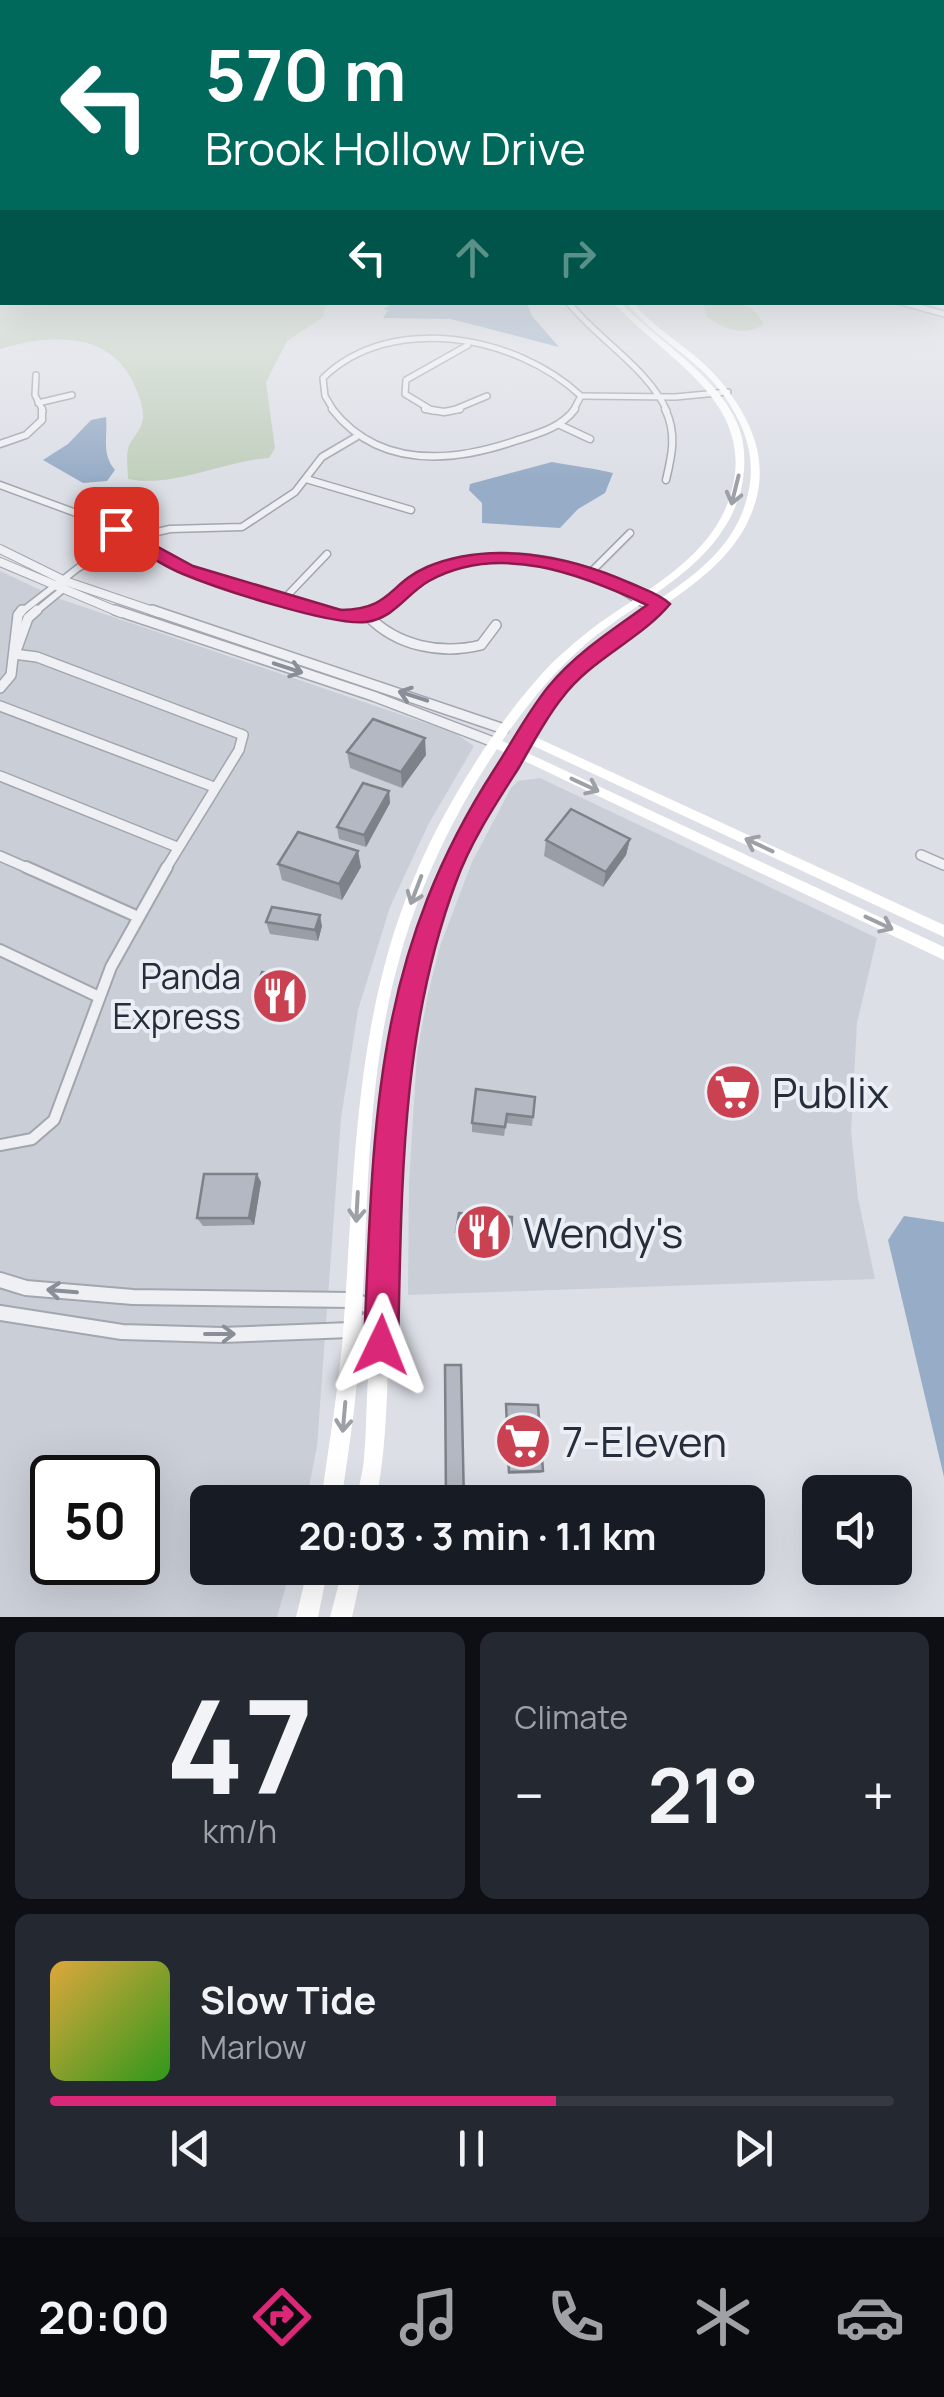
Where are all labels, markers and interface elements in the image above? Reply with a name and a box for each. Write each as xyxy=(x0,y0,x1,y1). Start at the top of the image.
text: 570 m xyxy=(205,26,406,122)
icon: left xyxy=(40,40,170,170)
text: Brook Hollow Drive xyxy=(205,117,586,179)
icon: left xyxy=(340,230,395,285)
icon: ahead xyxy=(445,230,500,285)
icon: right xyxy=(550,230,605,285)
one-way arrow xyxy=(725,473,743,505)
pin xyxy=(74,487,159,572)
icon: arrive xyxy=(89,502,144,557)
one-way arrow xyxy=(272,660,304,678)
one-way arrow xyxy=(397,685,429,703)
one-way arrow xyxy=(569,777,599,795)
one-way arrow xyxy=(745,835,775,854)
one-way arrow xyxy=(406,874,424,905)
one-way arrow xyxy=(863,915,894,933)
place label: Panda Express xyxy=(112,952,241,1040)
restaurant icon: Panda Express xyxy=(250,966,310,1026)
supermarket icon: Publix xyxy=(703,1062,763,1122)
place label: Publix xyxy=(772,1063,889,1121)
one-way arrow xyxy=(347,1191,366,1223)
restaurant icon: Wendy's xyxy=(454,1202,514,1262)
place label: Wendy's xyxy=(523,1203,683,1261)
one-way arrow xyxy=(46,1281,79,1300)
position arrow xyxy=(329,1293,433,1397)
one-way arrow xyxy=(202,1324,235,1344)
one-way arrow xyxy=(335,1400,354,1432)
supermarket icon: 7-Eleven xyxy=(493,1411,553,1471)
place label: 7-Eleven xyxy=(562,1412,727,1470)
speed limit sign: 50 xyxy=(30,1455,160,1585)
map controls xyxy=(802,1475,912,1585)
button: sound xyxy=(802,1475,912,1585)
text: 20:03 · 3 min · 1.1 km xyxy=(299,1509,656,1561)
text: 47 xyxy=(166,1655,314,1833)
text: Climate xyxy=(515,1695,628,1739)
text: 21° xyxy=(648,1743,759,1846)
text: − xyxy=(515,1757,544,1833)
text: + xyxy=(862,1757,894,1833)
text: km/h xyxy=(203,1809,277,1853)
text: Slow Tide xyxy=(200,1973,377,2025)
text: Marlow xyxy=(200,2025,307,2069)
icon: previous xyxy=(163,2121,218,2176)
icon: pause xyxy=(444,2121,499,2176)
icon: next xyxy=(726,2121,781,2176)
icon: directions xyxy=(247,2282,317,2352)
icon: music xyxy=(394,2282,464,2352)
icon: phone xyxy=(541,2282,611,2352)
icon: climate xyxy=(688,2282,758,2352)
icon: car xyxy=(835,2282,905,2352)
text: 20:00 xyxy=(39,2286,170,2348)

